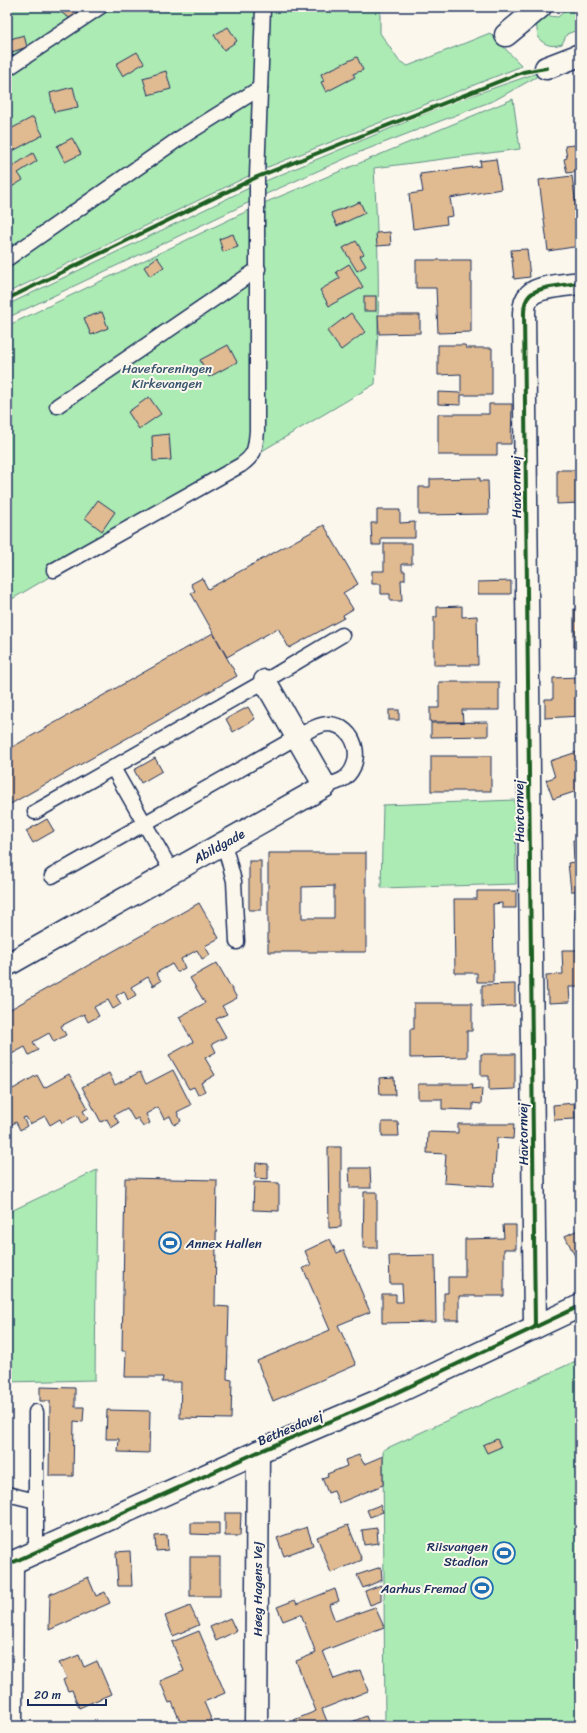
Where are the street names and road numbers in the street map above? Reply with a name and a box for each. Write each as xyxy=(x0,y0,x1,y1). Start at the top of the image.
street label: Havtornvej xyxy=(504,454,528,518)
street label: Havtornvej xyxy=(507,778,531,842)
street label: Abildgade xyxy=(188,822,249,870)
street label: Havtornvej xyxy=(511,1101,535,1165)
street label: Bethesdavej xyxy=(254,1403,327,1452)
street label: Høeg Hagens Vej xyxy=(246,1541,269,1637)

